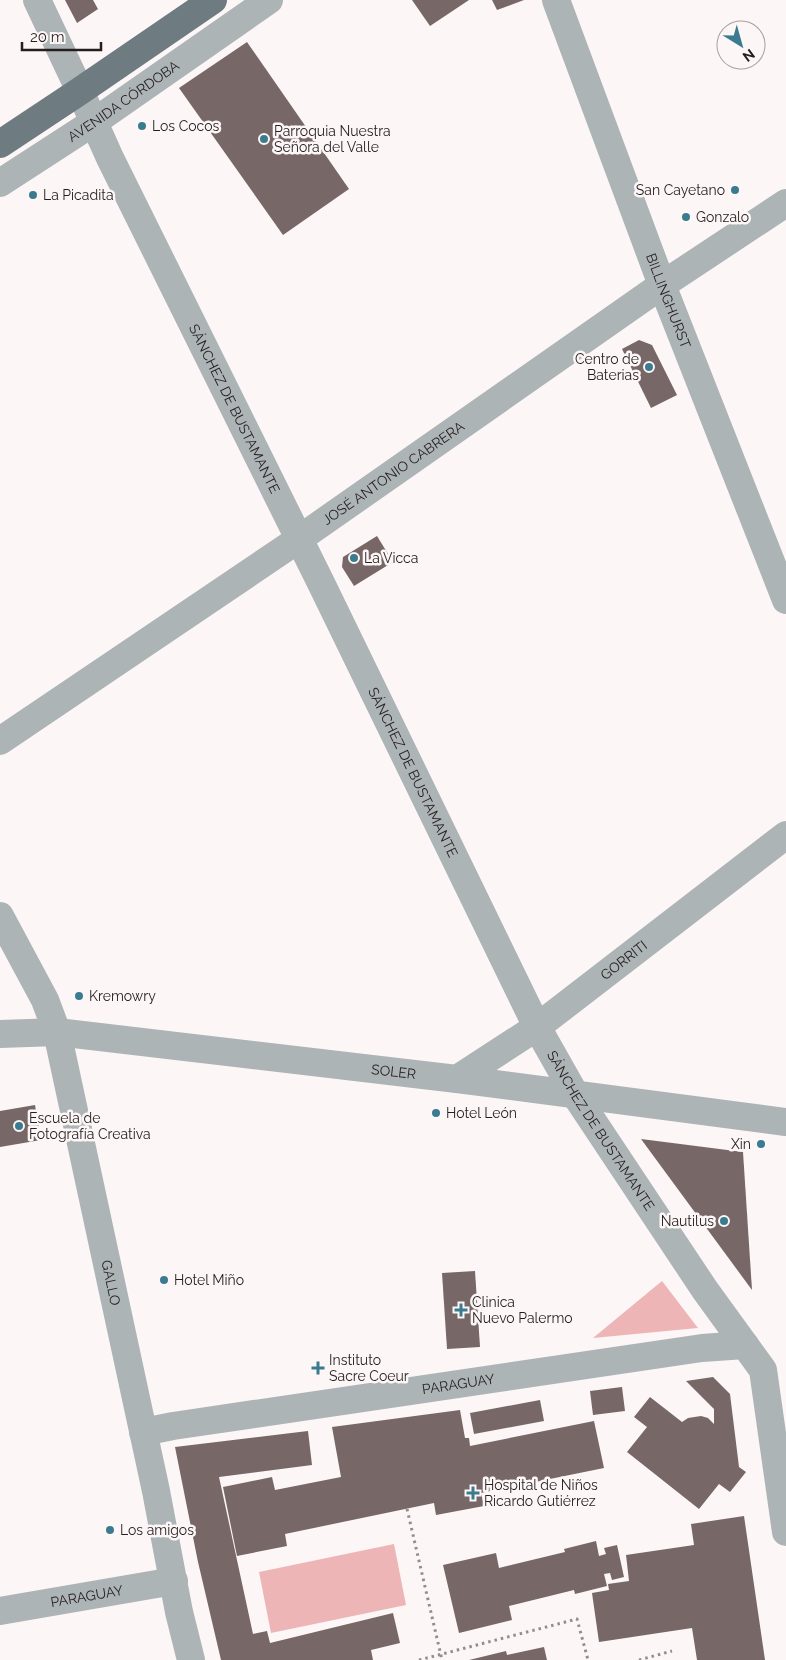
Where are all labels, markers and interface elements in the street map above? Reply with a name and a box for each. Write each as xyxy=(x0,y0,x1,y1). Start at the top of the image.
scale bar xyxy=(22,20,101,52)
north arrow xyxy=(716,20,766,70)
text: 20 m xyxy=(30,28,65,46)
text: N xyxy=(740,46,758,65)
street label: AVENIDA CÓRDOBA xyxy=(65,57,182,145)
place label: Los Cocos xyxy=(152,118,220,134)
marker: Los Cocos xyxy=(136,120,148,132)
place label: Parroquia Nuestra Señora del Valle xyxy=(274,123,391,155)
marker: Parroquia Nuestra Señora del Valle xyxy=(258,133,270,145)
place label: San Cayetano xyxy=(636,182,725,198)
marker: San Cayetano xyxy=(729,184,741,196)
place label: La Picadita xyxy=(43,187,114,203)
marker: La Picadita xyxy=(27,189,39,201)
place label: Gonzalo xyxy=(696,209,749,225)
marker: Gonzalo xyxy=(680,211,692,223)
street label: BILLINGHURST xyxy=(643,251,694,351)
street label: SÁNCHEZ DE BUSTAMANTE xyxy=(186,322,283,496)
place label: Centro de Baterias xyxy=(575,351,639,383)
marker: Centro de Baterias xyxy=(643,361,655,373)
street label: JOSÉ ANTONIO CABRERA xyxy=(319,418,468,528)
place label: La Vicca xyxy=(364,550,418,566)
marker: La Vicca xyxy=(348,552,360,564)
street label: SÁNCHEZ DE BUSTAMANTE xyxy=(365,685,461,860)
street label: GORRITI xyxy=(597,937,650,983)
place label: Kremowry xyxy=(89,988,156,1004)
marker: Kremowry xyxy=(73,990,85,1002)
street label: SÁNCHEZ DE BUSTAMANTE xyxy=(544,1048,658,1213)
street label: SOLER xyxy=(370,1061,417,1082)
place label: Hotel León xyxy=(446,1105,517,1121)
marker: Hotel León xyxy=(430,1107,442,1119)
place label: Escuela de Fotografía Creativa xyxy=(29,1110,151,1142)
marker: Escuela de Fotografía Creativa xyxy=(13,1120,25,1132)
place label: Xin xyxy=(731,1136,751,1152)
marker: Xin xyxy=(755,1138,767,1150)
place label: Nautilus xyxy=(661,1213,714,1229)
marker: Nautilus xyxy=(718,1215,730,1227)
street label: GALLO xyxy=(98,1259,124,1307)
place label: Hotel Miño xyxy=(174,1272,244,1288)
marker: Hotel Miño xyxy=(158,1274,170,1286)
place label: Clinica Nuevo Palermo xyxy=(472,1294,573,1326)
marker: Clinica Nuevo Palermo xyxy=(454,1303,468,1317)
place label: Instituto Sacre Coeur xyxy=(329,1352,409,1384)
marker: Instituto Sacre Coeur xyxy=(311,1361,325,1375)
street label: PARAGUAY xyxy=(421,1371,496,1397)
place label: Hospital de Niños Ricardo Gutiérrez xyxy=(484,1477,598,1509)
marker: Hospital de Niños Ricardo Gutiérrez xyxy=(466,1486,480,1500)
place label: Los amigos xyxy=(120,1522,194,1538)
marker: Los amigos xyxy=(104,1524,116,1536)
street label: PARAGUAY xyxy=(49,1582,124,1610)

